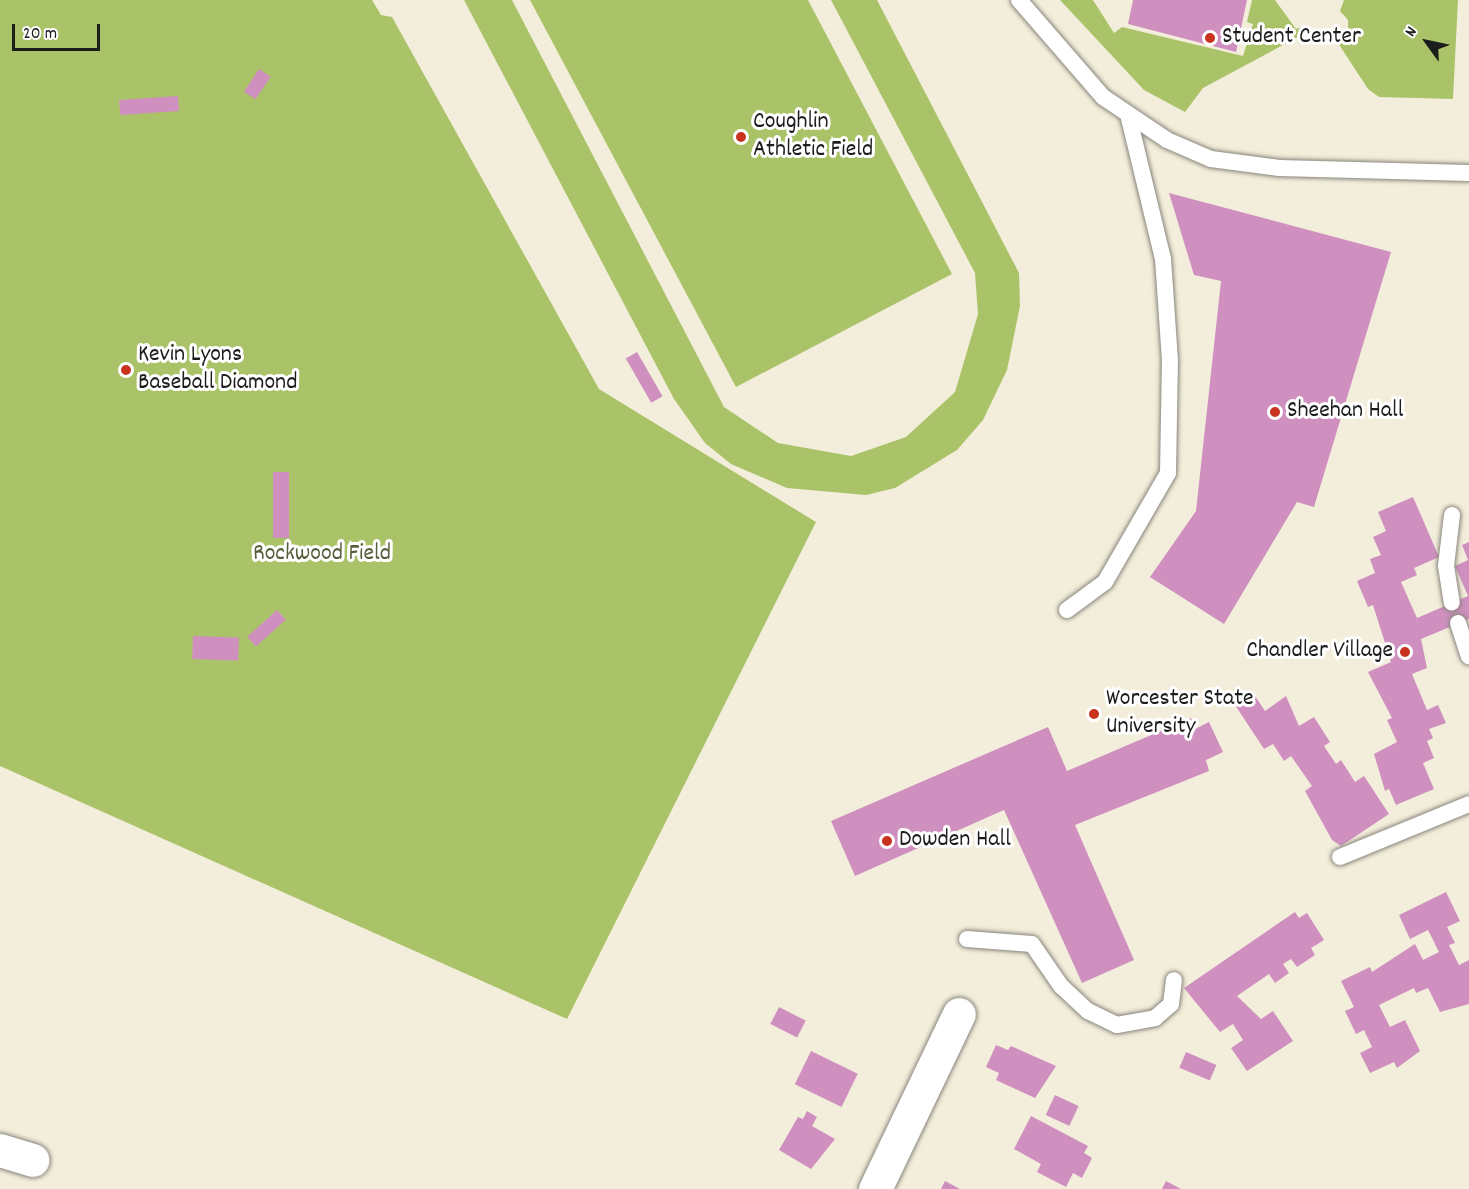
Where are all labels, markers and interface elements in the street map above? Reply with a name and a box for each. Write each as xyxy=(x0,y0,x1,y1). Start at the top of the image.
scale bar xyxy=(15,12,104,50)
north arrow xyxy=(1397,12,1457,72)
text: 20 m xyxy=(23,22,57,47)
text: N xyxy=(1400,22,1423,42)
place label: Student Center xyxy=(1222,24,1361,52)
marker: Student Center xyxy=(1203,31,1217,45)
place label: Coughlin Athletic Field xyxy=(753,109,873,165)
marker: Coughlin Athletic Field xyxy=(734,130,748,144)
place label: Kevin Lyons Baseball Diamond xyxy=(138,342,297,398)
marker: Kevin Lyons Baseball Diamond xyxy=(119,363,133,377)
place label: Sheehan Hall xyxy=(1287,398,1403,426)
marker: Sheehan Hall xyxy=(1268,405,1282,419)
park label: Rockwood Field xyxy=(253,541,391,569)
place label: Chandler Village xyxy=(1246,638,1393,666)
marker: Chandler Village xyxy=(1398,645,1412,659)
place label: Worcester State University xyxy=(1106,686,1254,742)
marker: Worcester State University xyxy=(1087,707,1101,721)
place label: Dowden Hall xyxy=(899,827,1011,855)
marker: Dowden Hall xyxy=(880,834,894,848)

